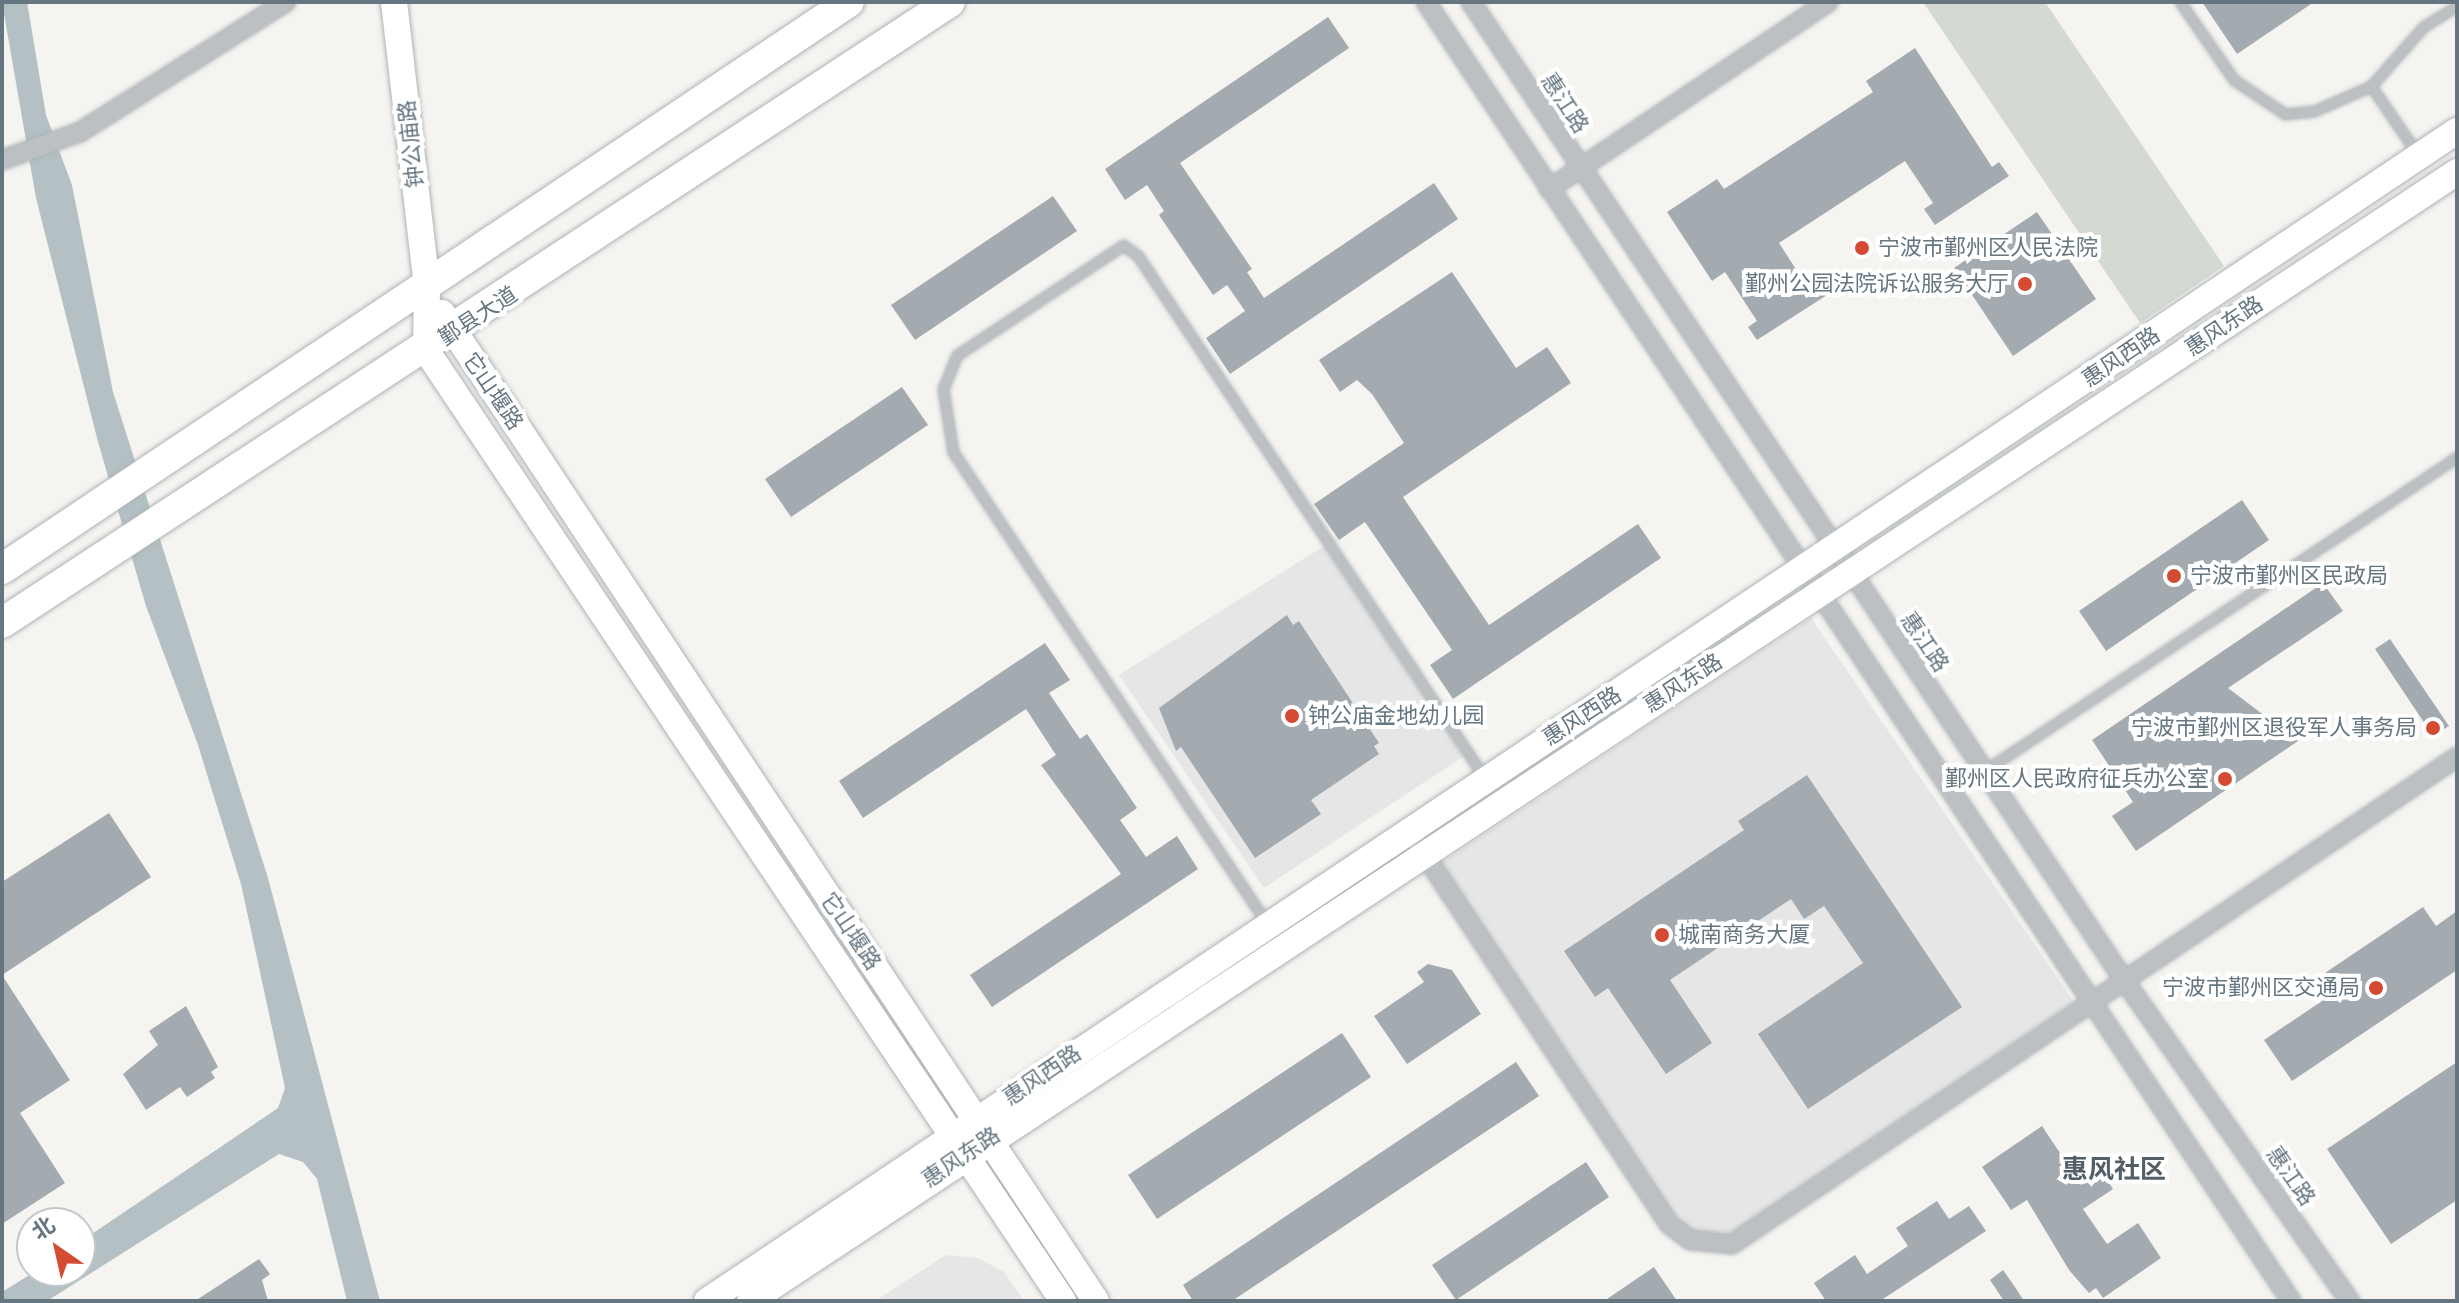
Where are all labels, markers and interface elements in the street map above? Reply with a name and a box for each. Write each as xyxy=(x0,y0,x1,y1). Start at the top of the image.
street label: 惠江路 xyxy=(1536,68,1594,138)
street label: 钟公庙路 xyxy=(393,99,429,189)
place label: 宁波市鄞州区人民法院 xyxy=(1878,235,2098,261)
marker: 宁波市鄞州区人民法院 xyxy=(1853,239,1871,257)
place label: 鄞州公园法院诉讼服务大厅 xyxy=(1745,271,2009,297)
marker: 鄞州公园法院诉讼服务大厅 xyxy=(2016,275,2034,293)
street label: 鄞县大道 xyxy=(434,281,522,351)
street label: 惠风东路 xyxy=(2180,290,2268,362)
street label: 惠风西路 xyxy=(2077,321,2165,393)
street label: 它山堰路 xyxy=(457,347,529,435)
place label: 宁波市鄞州区民政局 xyxy=(2190,563,2388,589)
marker: 宁波市鄞州区民政局 xyxy=(2165,567,2183,585)
street label: 惠江路 xyxy=(1896,607,1954,677)
street label: 惠风东路 xyxy=(1639,648,1727,718)
street label: 惠风西路 xyxy=(1538,681,1626,751)
place label: 钟公庙金地幼儿园 xyxy=(1308,703,1484,729)
marker: 钟公庙金地幼儿园 xyxy=(1283,707,1301,725)
place label: 宁波市鄞州区退役军人事务局 xyxy=(2131,715,2417,741)
marker: 宁波市鄞州区退役军人事务局 xyxy=(2424,719,2442,737)
place label: 鄞州区人民政府征兵办公室 xyxy=(1945,766,2209,792)
marker: 鄞州区人民政府征兵办公室 xyxy=(2216,770,2234,788)
street label: 它山堰路 xyxy=(815,887,887,975)
place label: 城南商务大厦 xyxy=(1678,922,1810,948)
marker: 城南商务大厦 xyxy=(1653,926,1671,944)
place label: 宁波市鄞州区交通局 xyxy=(2162,975,2360,1001)
marker: 宁波市鄞州区交通局 xyxy=(2367,979,2385,997)
street label: 惠风西路 xyxy=(998,1039,1086,1111)
street label: 惠风东路 xyxy=(917,1121,1005,1193)
street label: 惠江路 xyxy=(2261,1141,2321,1211)
district label: 惠风社区 xyxy=(2062,1154,2166,1186)
north arrow xyxy=(16,1207,96,1287)
text: 北 xyxy=(27,1212,60,1245)

